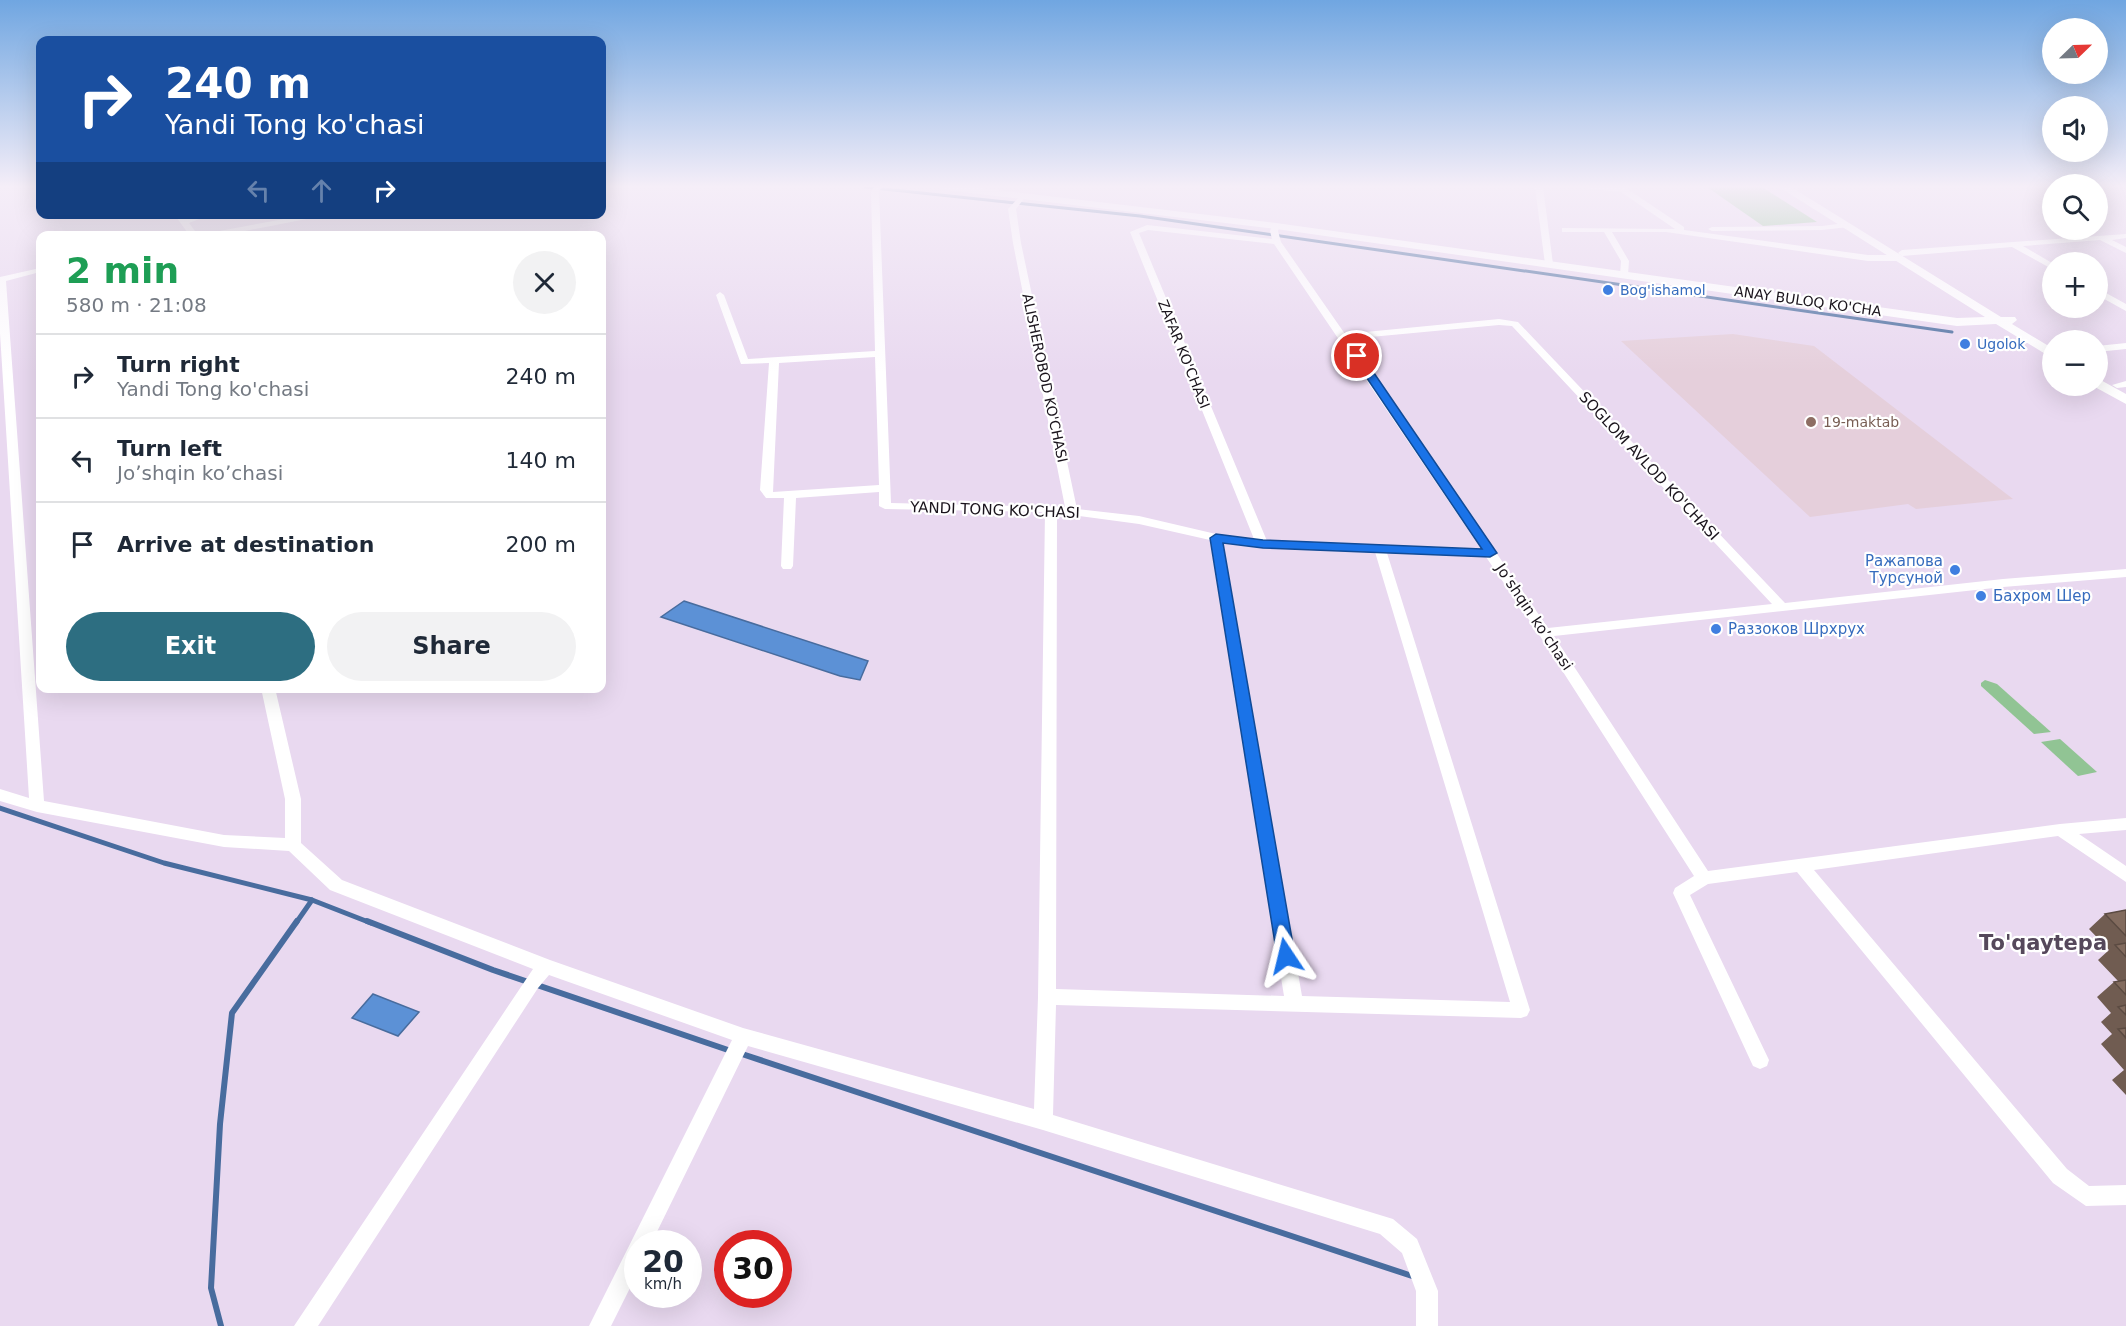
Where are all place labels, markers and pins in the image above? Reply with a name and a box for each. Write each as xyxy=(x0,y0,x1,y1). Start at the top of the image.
place label: Bog'ishamol xyxy=(1620,282,1706,298)
marker: Bog'ishamol xyxy=(1601,283,1615,297)
pin xyxy=(1331,330,1382,381)
place label: Ugolok xyxy=(1977,336,2026,352)
marker: Ugolok xyxy=(1958,337,1972,351)
place label: 19-maktab xyxy=(1823,414,1899,430)
marker: 19-maktab xyxy=(1804,415,1818,429)
place label: Ражапова Турсуной xyxy=(1865,552,1943,587)
marker: Ражапова Турсуной xyxy=(1948,563,1962,577)
place label: Бахром Шер xyxy=(1993,587,2091,605)
marker: Бахром Шер xyxy=(1974,589,1988,603)
place label: Раззоков Шрхрух xyxy=(1728,620,1865,638)
marker: Раззоков Шрхрух xyxy=(1709,622,1723,636)

